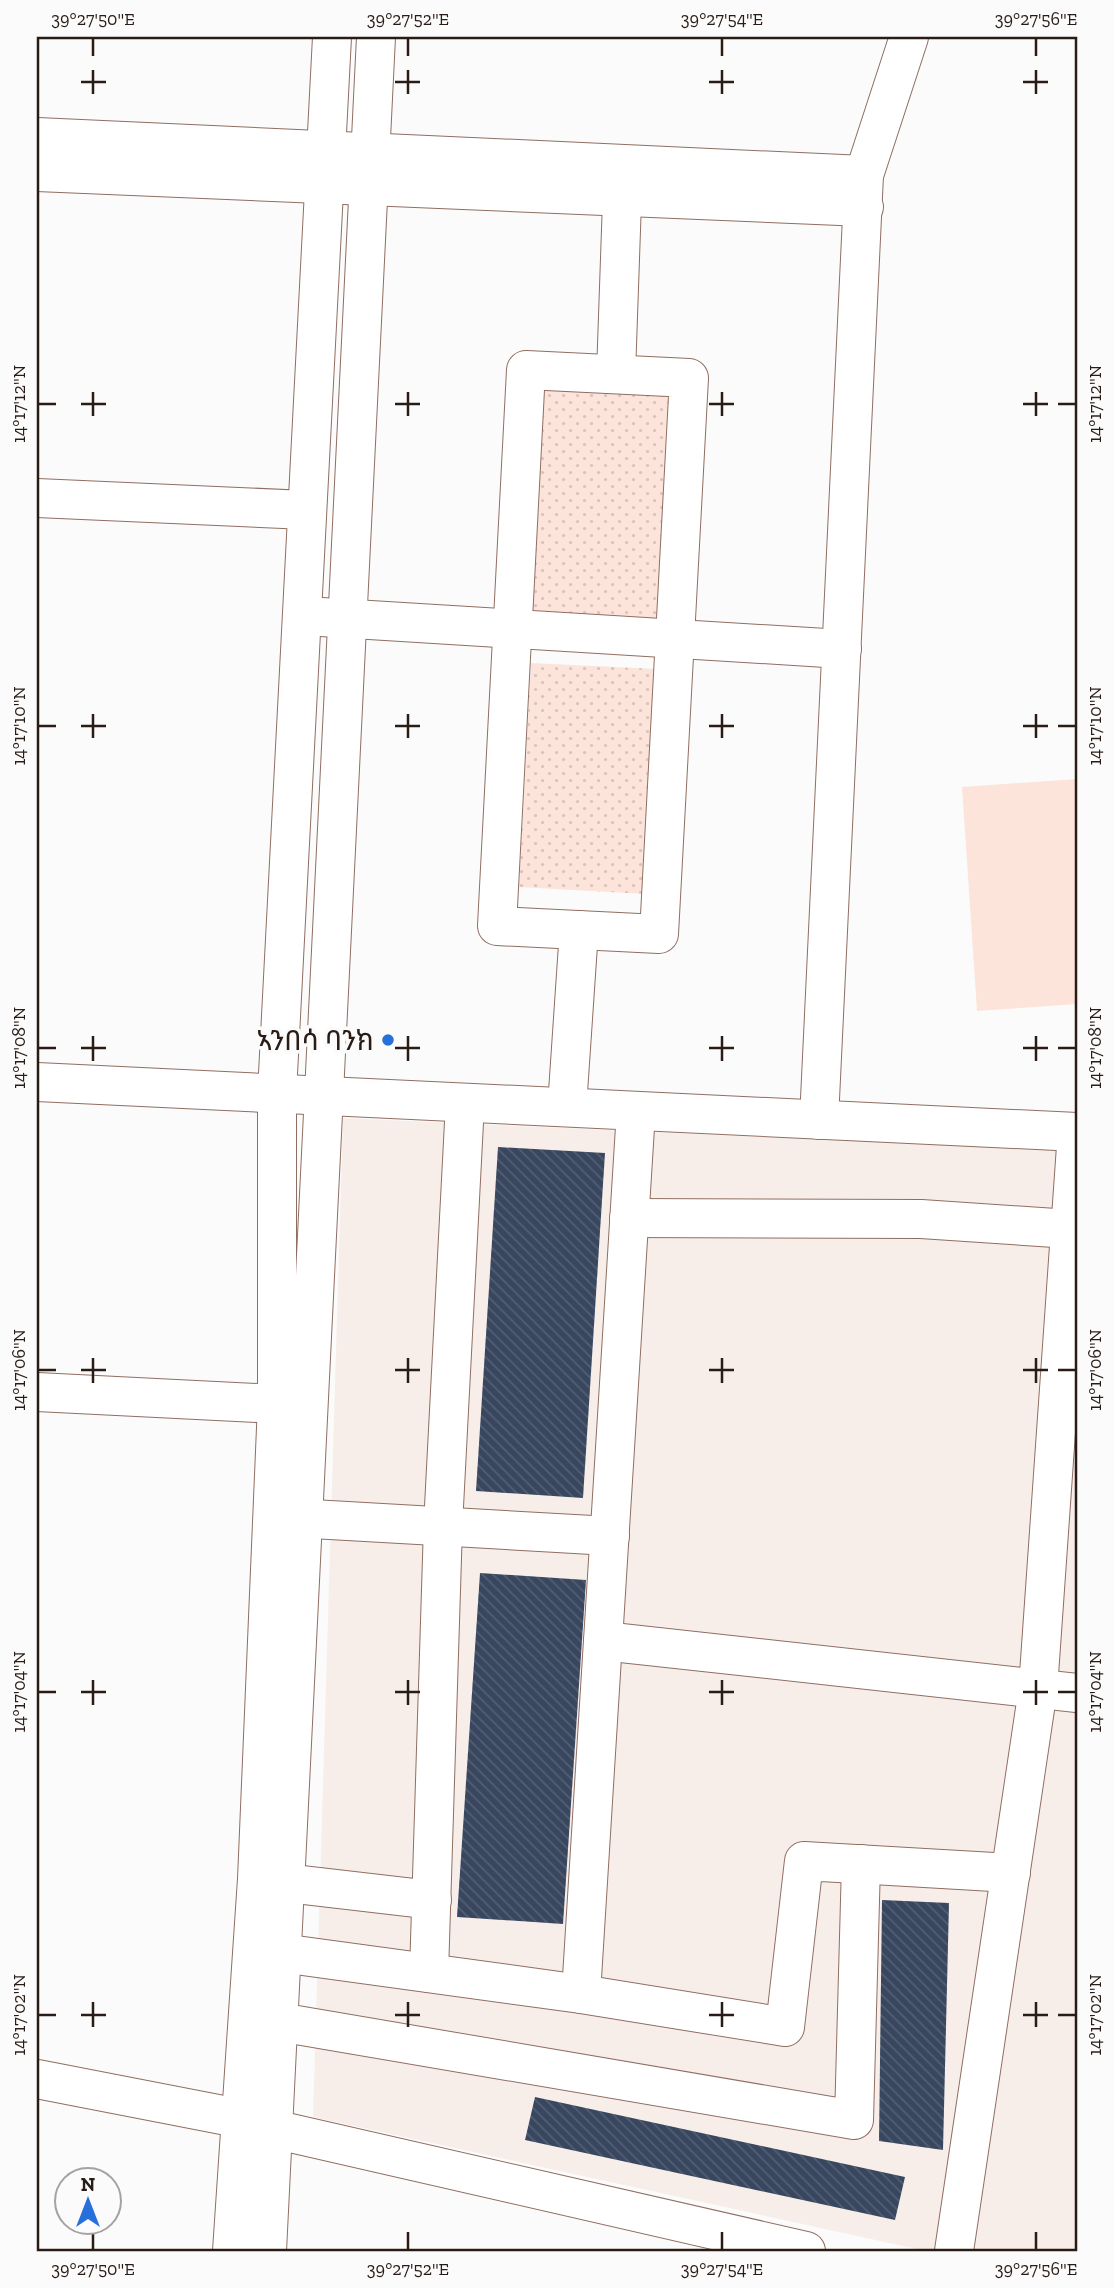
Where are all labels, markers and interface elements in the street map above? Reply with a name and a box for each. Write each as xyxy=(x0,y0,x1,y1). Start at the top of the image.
text: 39°27'50"E xyxy=(51,8,135,30)
text: 39°27'52"E xyxy=(367,8,449,30)
text: 39°27'54"E xyxy=(681,8,763,30)
text: 39°27'56"E xyxy=(995,8,1077,30)
text: 14°17'12"N xyxy=(8,365,30,443)
text: 14°17'12"N xyxy=(1084,365,1106,443)
text: 14°17'10"N xyxy=(8,686,30,766)
text: 14°17'10"N xyxy=(1084,686,1106,766)
text: 14°17'08"N xyxy=(8,1007,30,1089)
text: 14°17'08"N xyxy=(1084,1007,1106,1089)
place label: ኣንበሳ ባንክ xyxy=(257,1024,374,1057)
marker: ኣንበሳ ባንክ xyxy=(380,1032,396,1048)
text: 14°17'06"N xyxy=(8,1329,30,1411)
text: 14°17'06"N xyxy=(1084,1329,1106,1411)
text: 14°17'04"N xyxy=(8,1651,30,1733)
text: 14°17'04"N xyxy=(1084,1651,1106,1733)
text: 14°17'02"N xyxy=(8,1974,30,2056)
text: 14°17'02"N xyxy=(1084,1974,1106,2056)
north arrow xyxy=(52,2166,122,2236)
text: N xyxy=(81,2173,95,2196)
text: 39°27'50"E xyxy=(51,2258,135,2280)
text: 39°27'52"E xyxy=(367,2258,449,2280)
text: 39°27'54"E xyxy=(681,2258,763,2280)
text: 39°27'56"E xyxy=(995,2258,1077,2280)

